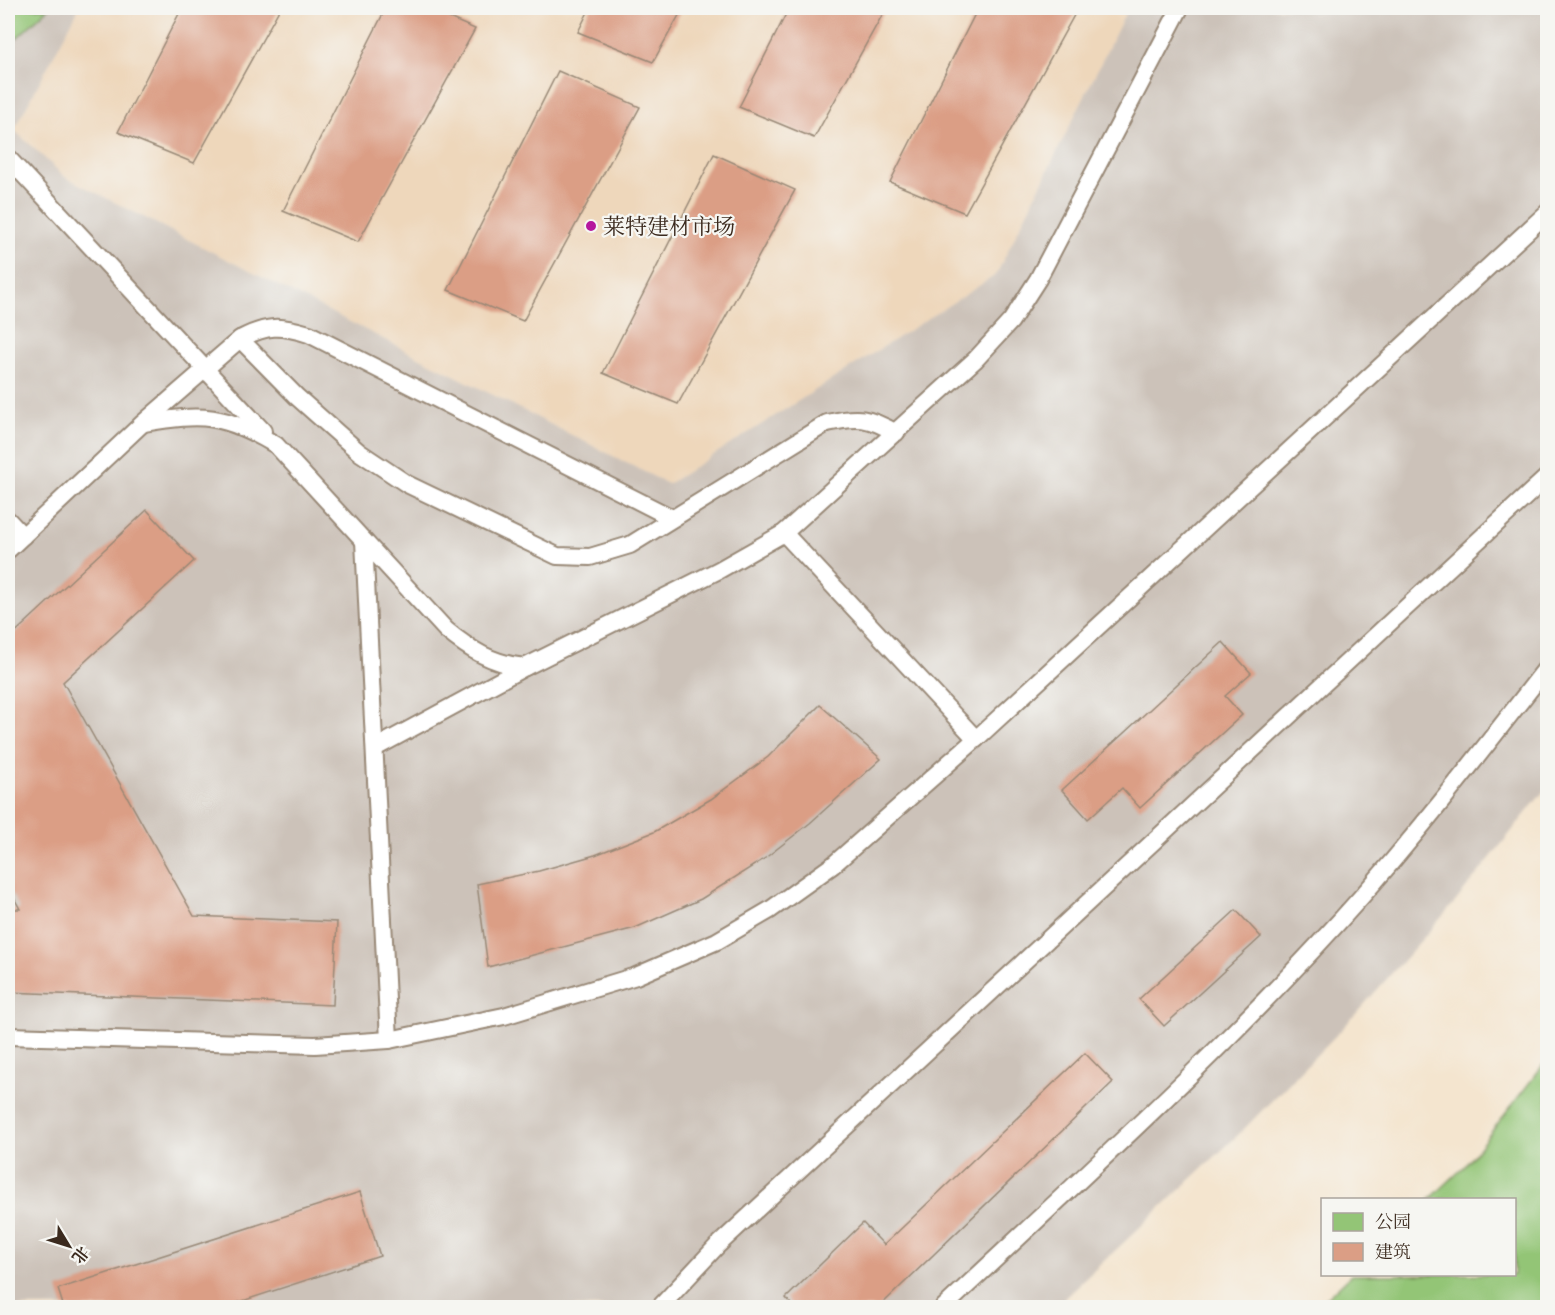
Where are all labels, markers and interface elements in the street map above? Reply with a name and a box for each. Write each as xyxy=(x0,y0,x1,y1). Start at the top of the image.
place label: 莱特建材市场 xyxy=(603,213,735,240)
marker: 莱特建材市场 xyxy=(584,219,598,233)
legend xyxy=(1321,1198,1516,1276)
text: 公园 xyxy=(1375,1211,1411,1233)
north arrow xyxy=(39,1216,99,1276)
text: 建筑 xyxy=(1375,1241,1411,1263)
text: 北 xyxy=(68,1243,93,1267)

